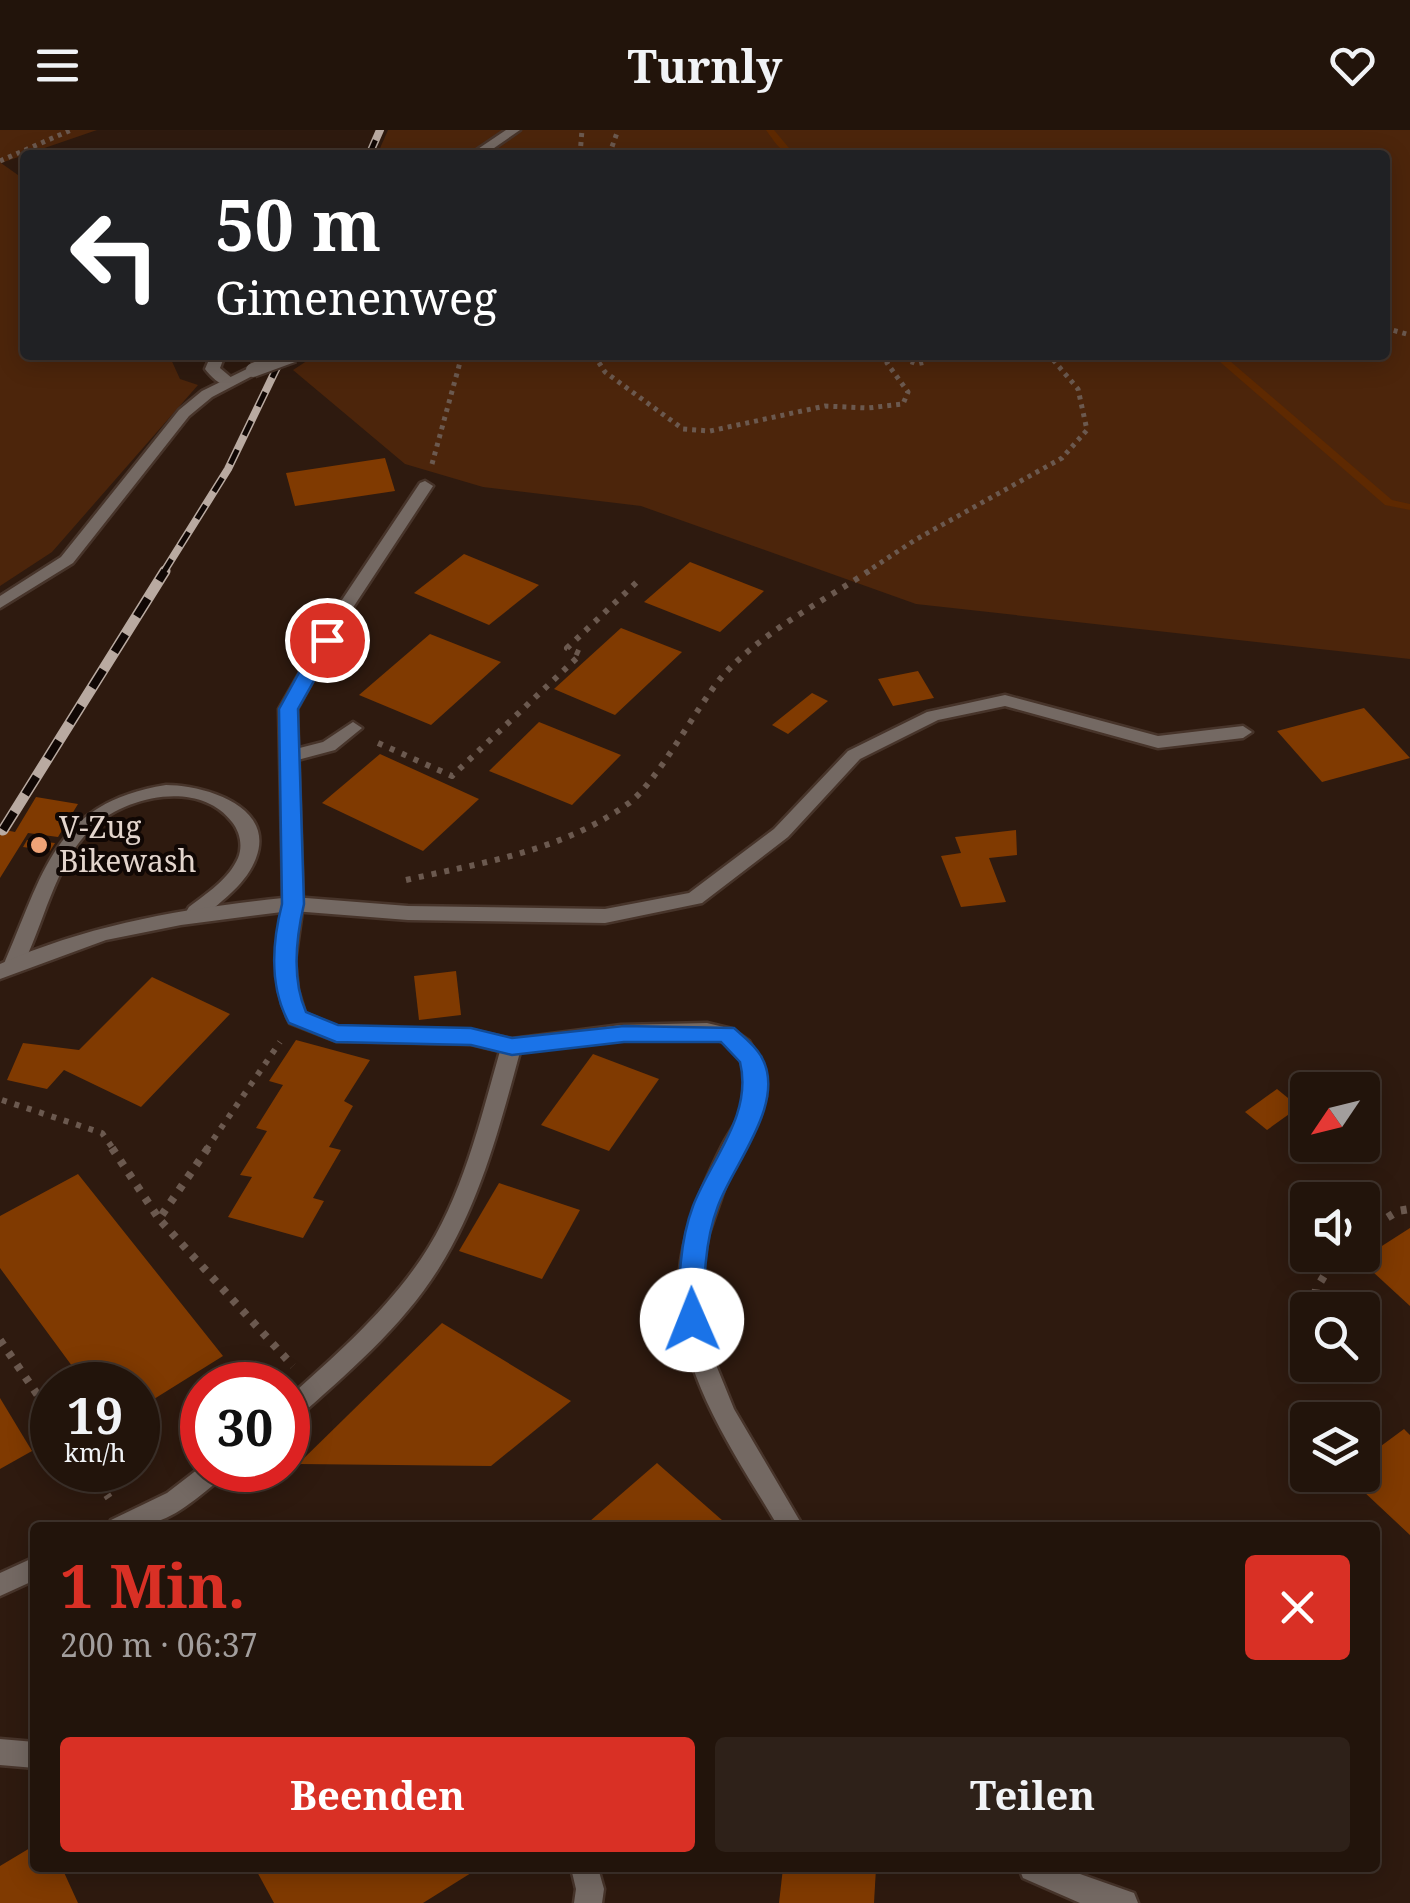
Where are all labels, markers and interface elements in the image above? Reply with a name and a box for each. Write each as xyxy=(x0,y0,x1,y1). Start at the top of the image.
text: Turnly xyxy=(628,35,782,96)
icon: menu xyxy=(30,38,85,93)
icon: heart xyxy=(1325,38,1380,93)
text: 50 m xyxy=(215,176,381,272)
icon: left xyxy=(50,190,180,320)
text: Gimenenweg xyxy=(215,267,497,328)
pin xyxy=(285,598,370,683)
icon: arrive xyxy=(300,613,355,668)
place label: V-Zug Bikewash xyxy=(59,806,197,881)
marker: V-Zug Bikewash xyxy=(28,834,50,856)
north arrow xyxy=(1290,1072,1380,1162)
map controls xyxy=(1290,1072,1380,1492)
button: sound xyxy=(1290,1182,1380,1272)
position arrow xyxy=(640,1268,744,1372)
button: search xyxy=(1290,1292,1380,1382)
speed limit sign: 30 xyxy=(180,1362,310,1492)
text: 19 xyxy=(67,1381,123,1449)
button: layers xyxy=(1290,1402,1380,1492)
text: km/h xyxy=(64,1435,126,1469)
text: 1 Min. xyxy=(60,1544,245,1626)
button: close xyxy=(1245,1555,1350,1660)
text: 200 m · 06:37 xyxy=(60,1623,258,1666)
button: Beenden xyxy=(60,1737,695,1852)
button: Teilen xyxy=(715,1737,1350,1852)

